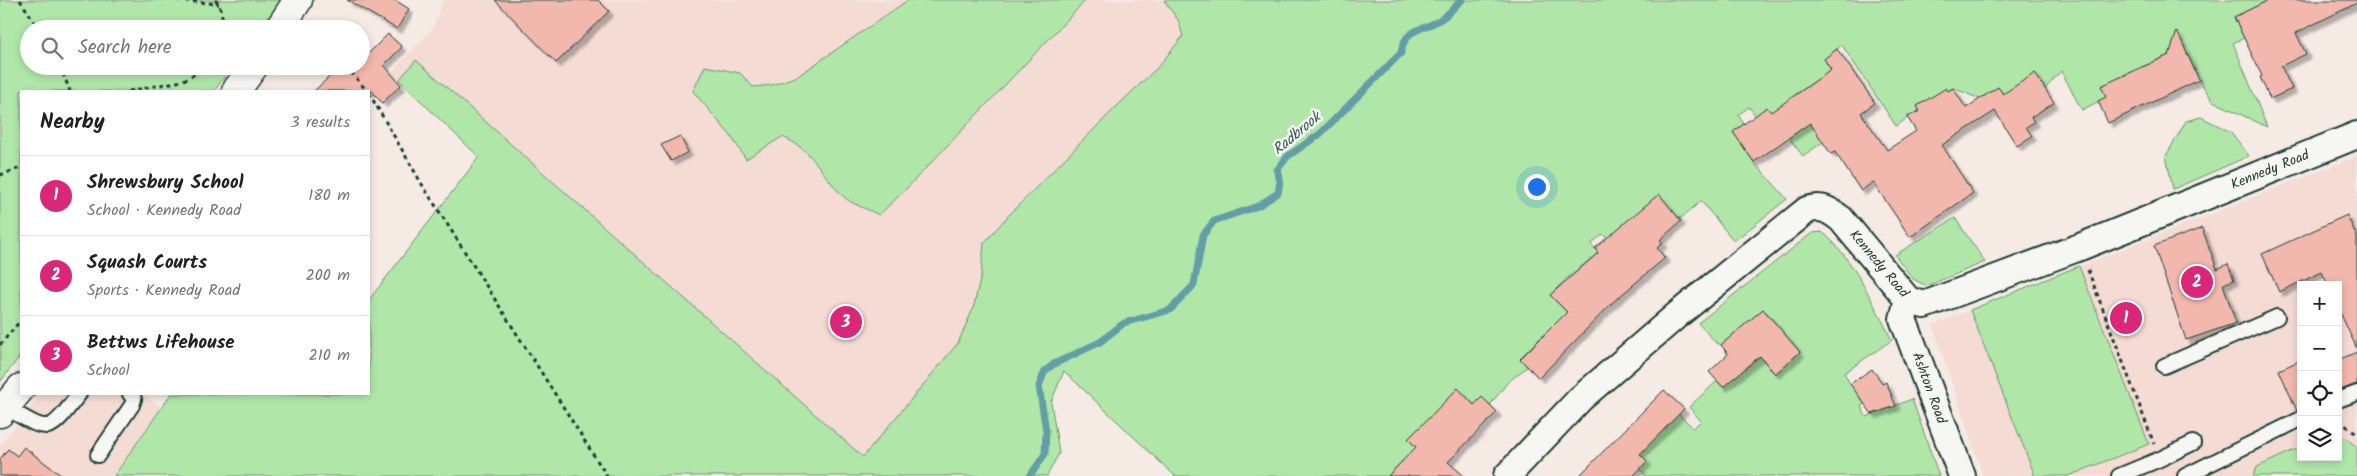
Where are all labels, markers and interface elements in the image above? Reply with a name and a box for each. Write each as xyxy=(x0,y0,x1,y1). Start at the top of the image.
search box xyxy=(20,20,370,75)
text: Search here xyxy=(78,33,172,63)
icon: search xyxy=(38,34,66,62)
water label: Radbrook xyxy=(1268,105,1328,161)
text: Nearby xyxy=(40,106,105,139)
text: 3 results xyxy=(291,110,350,135)
street label: Kennedy Road xyxy=(2227,144,2314,196)
text: Shrewsbury School xyxy=(87,168,244,198)
your location xyxy=(1524,174,1550,200)
text: 1 xyxy=(54,183,58,208)
text: 180 m xyxy=(308,183,350,208)
text: School · Kennedy Road xyxy=(87,198,241,223)
street label: Kennedy Road xyxy=(1844,225,1915,304)
text: Squash Courts xyxy=(87,248,207,278)
text: 2 xyxy=(51,263,61,288)
text: 200 m xyxy=(306,263,350,288)
pin: 2 xyxy=(2181,263,2213,301)
text: Sports · Kennedy Road xyxy=(87,278,240,303)
map controls xyxy=(2297,281,2342,461)
button: + xyxy=(2297,281,2342,326)
pin: 1 xyxy=(2110,299,2142,337)
pin: 3 xyxy=(830,303,862,341)
button: − xyxy=(2297,326,2342,371)
text: Bettws Lifehouse xyxy=(87,328,235,358)
text: 3 xyxy=(52,343,60,368)
text: 210 m xyxy=(309,343,350,368)
street label: Ashton Road xyxy=(1906,349,1952,428)
text: School xyxy=(87,358,130,383)
button: locate xyxy=(2297,371,2342,416)
button: layers xyxy=(2297,416,2342,461)

